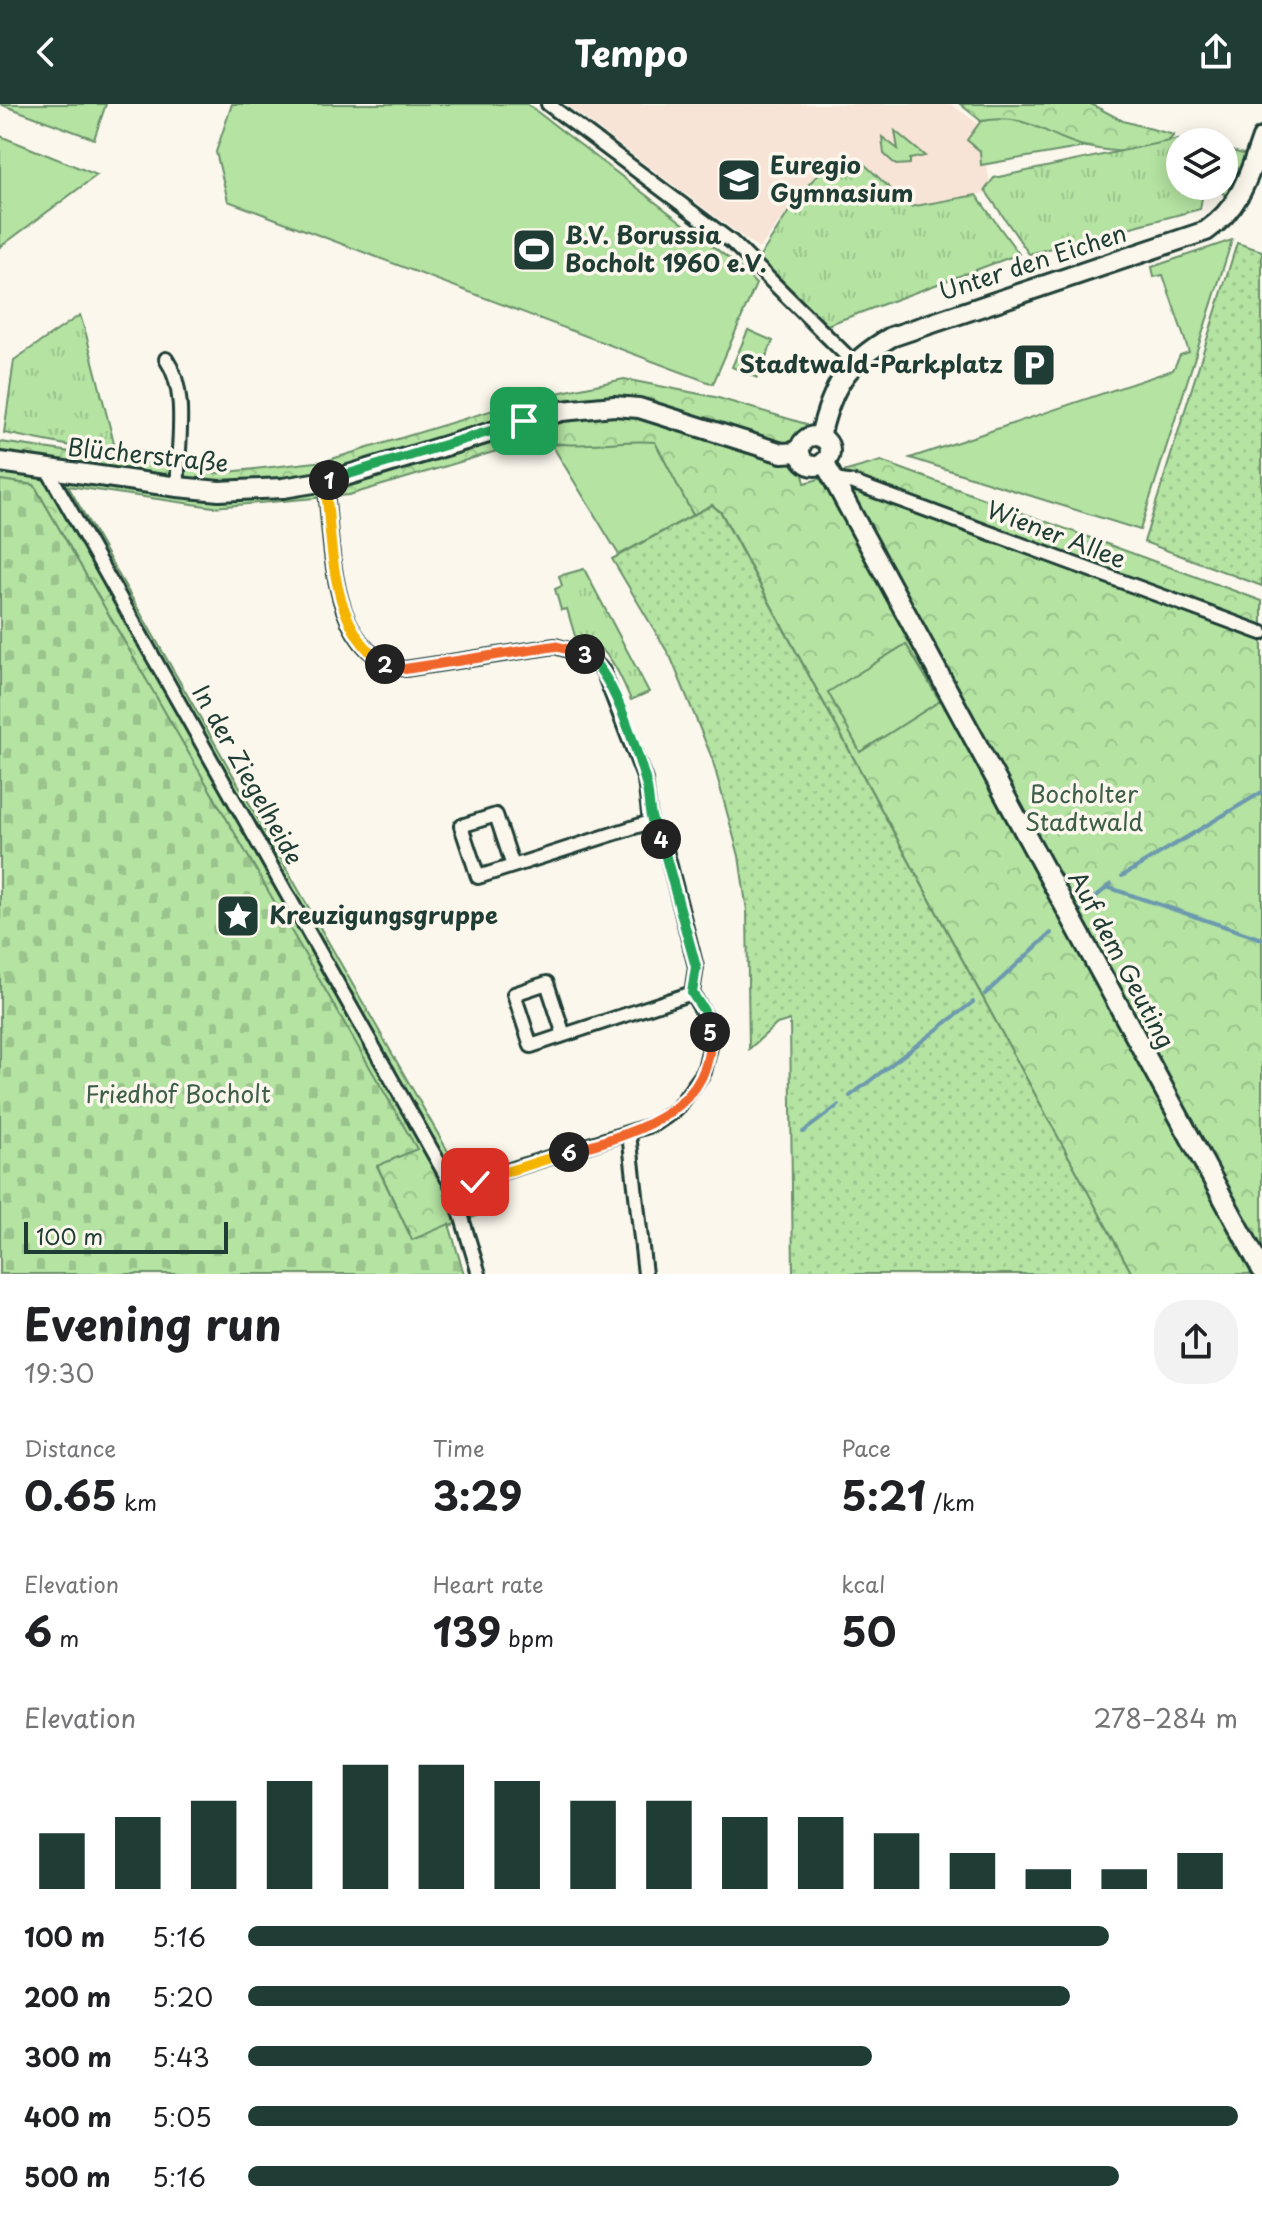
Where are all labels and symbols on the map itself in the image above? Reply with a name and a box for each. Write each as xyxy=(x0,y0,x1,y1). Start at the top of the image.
place label: Euregio Gymnasium xyxy=(770,146,913,210)
school or university icon: Euregio Gymnasium xyxy=(715,156,763,204)
street label: Unter den Eichen xyxy=(934,214,1131,308)
place label: B.V. Borussia Bocholt 1960 e.V. xyxy=(565,216,767,280)
sports icon: B.V. Borussia Bocholt 1960 e.V. xyxy=(510,226,558,274)
parking icon: Stadtwald-Parkplatz xyxy=(1010,341,1058,389)
place label: Stadtwald-Parkplatz xyxy=(739,345,1003,381)
pin xyxy=(490,387,558,455)
street label: Blücherstraße xyxy=(66,428,230,480)
pin: 1 xyxy=(309,460,349,500)
street label: Wiener Allee xyxy=(982,490,1131,576)
pin: 3 xyxy=(565,634,605,674)
pin: 2 xyxy=(365,644,405,684)
street label: In der Ziegelheide xyxy=(184,678,313,870)
park label: Bocholter Stadtwald xyxy=(1025,775,1143,839)
pin: 4 xyxy=(641,819,681,859)
street label: Auf dem Geuting xyxy=(1061,864,1185,1054)
place icon: Kreuzigungsgruppe xyxy=(214,892,262,940)
place label: Kreuzigungsgruppe xyxy=(269,896,498,932)
pin: 5 xyxy=(690,1012,730,1052)
park label: Friedhof Bocholt xyxy=(85,1075,271,1111)
pin: 6 xyxy=(549,1132,589,1172)
pin xyxy=(441,1148,509,1216)
scale bar xyxy=(24,1218,228,1254)

